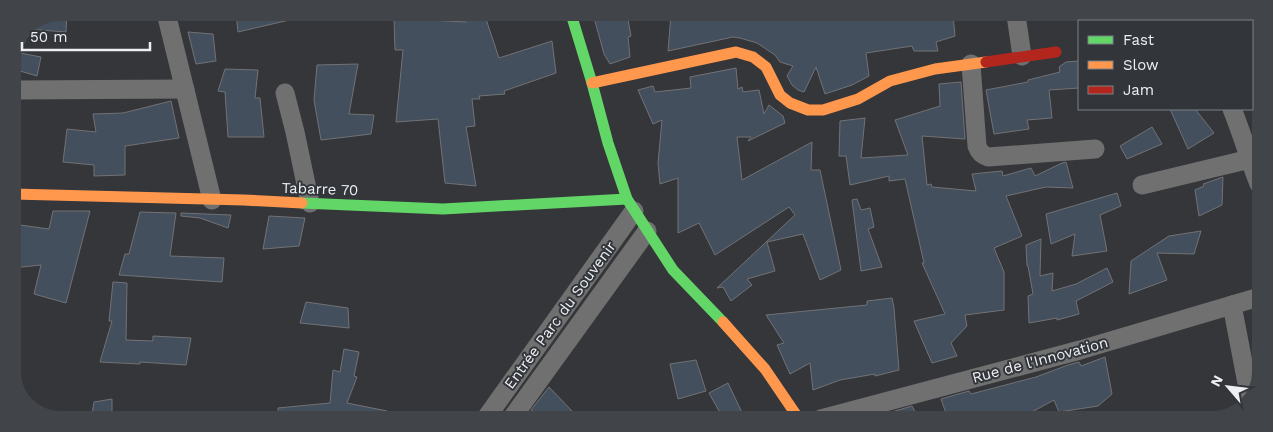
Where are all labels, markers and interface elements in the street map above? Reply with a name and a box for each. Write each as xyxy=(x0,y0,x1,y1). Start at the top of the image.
scale bar xyxy=(22,20,150,52)
legend xyxy=(1078,20,1253,110)
text: 50 m xyxy=(30,28,67,46)
text: Fast xyxy=(1123,31,1155,49)
text: Slow xyxy=(1123,56,1159,74)
text: Jam xyxy=(1123,81,1154,99)
street label: Tabarre 70 xyxy=(281,179,359,199)
street label: Entrée Parc du Souvenir xyxy=(500,238,620,392)
street label: Rue de l'Innovation xyxy=(970,333,1110,387)
north arrow xyxy=(1203,362,1253,412)
text: N xyxy=(1207,373,1226,389)

